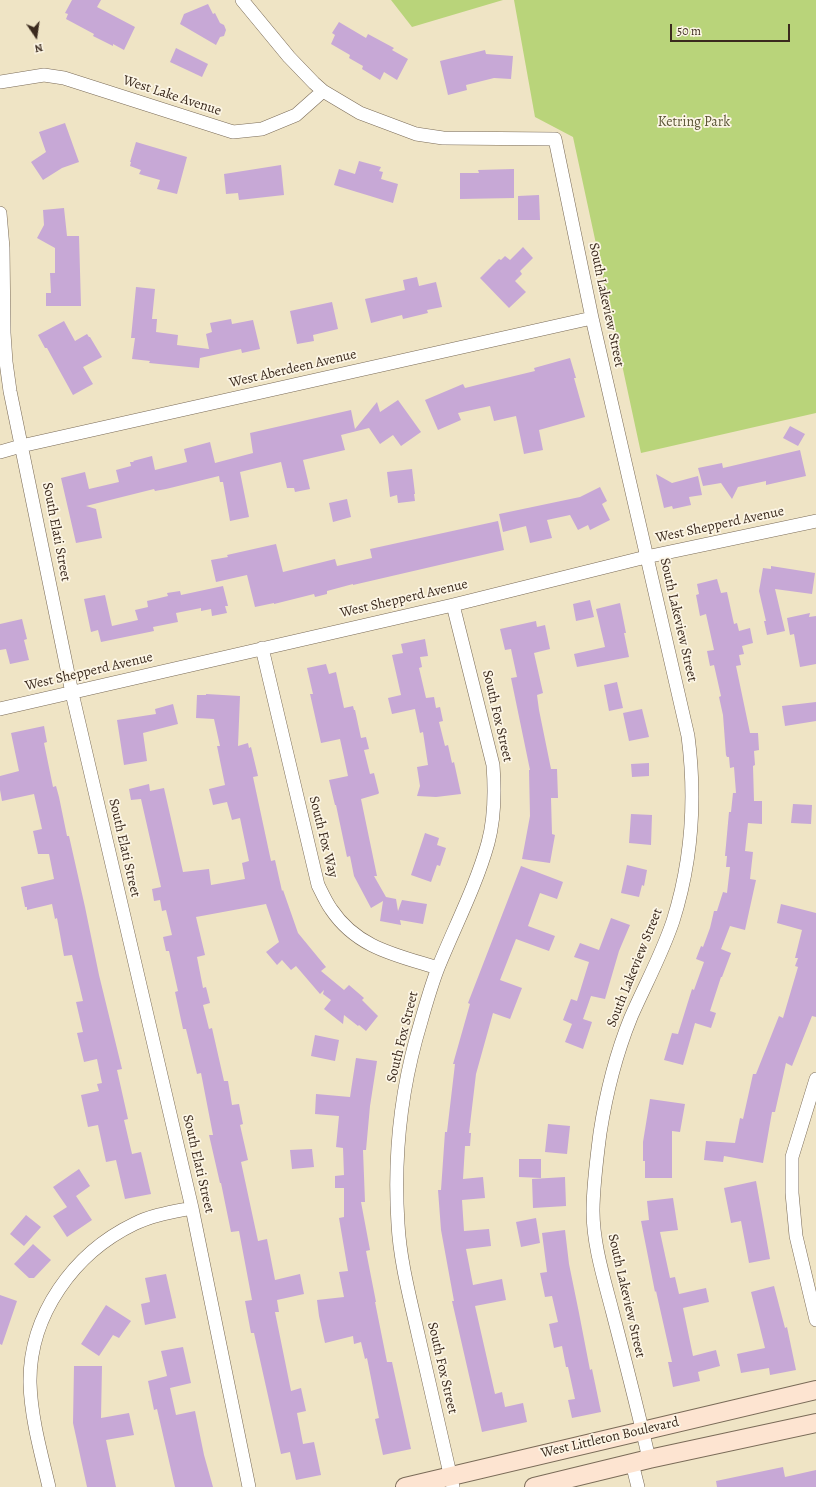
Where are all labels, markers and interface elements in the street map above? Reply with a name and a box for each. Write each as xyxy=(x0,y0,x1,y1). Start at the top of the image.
north arrow xyxy=(16,16,56,56)
scale bar xyxy=(672,16,792,42)
text: 50 m xyxy=(677,23,701,39)
text: N xyxy=(33,40,44,56)
street label: West Lake Avenue xyxy=(121,72,223,120)
park label: Ketring Park xyxy=(658,115,730,131)
street label: South Lakeview Street xyxy=(585,241,627,369)
street label: West Aberdeen Avenue xyxy=(228,346,358,392)
street label: South Elati Street xyxy=(38,481,74,583)
street label: West Shepperd Avenue xyxy=(654,503,786,547)
street label: South Lakeview Street xyxy=(656,556,700,684)
street label: West Shepperd Avenue xyxy=(338,576,470,622)
street label: West Shepperd Avenue xyxy=(23,649,155,695)
street label: South Fox Street xyxy=(478,668,516,764)
street label: South Fox Way xyxy=(305,794,341,880)
street label: South Elati Street xyxy=(105,797,143,899)
street label: South Lakeview Street xyxy=(603,906,667,1030)
street label: South Fox Street xyxy=(384,990,422,1084)
street label: South Elati Street xyxy=(179,1113,217,1215)
street label: South Lakeview Street xyxy=(604,1232,648,1360)
street label: South Fox Street xyxy=(423,1320,461,1416)
street label: West Littleton Boulevard xyxy=(539,1414,681,1462)

